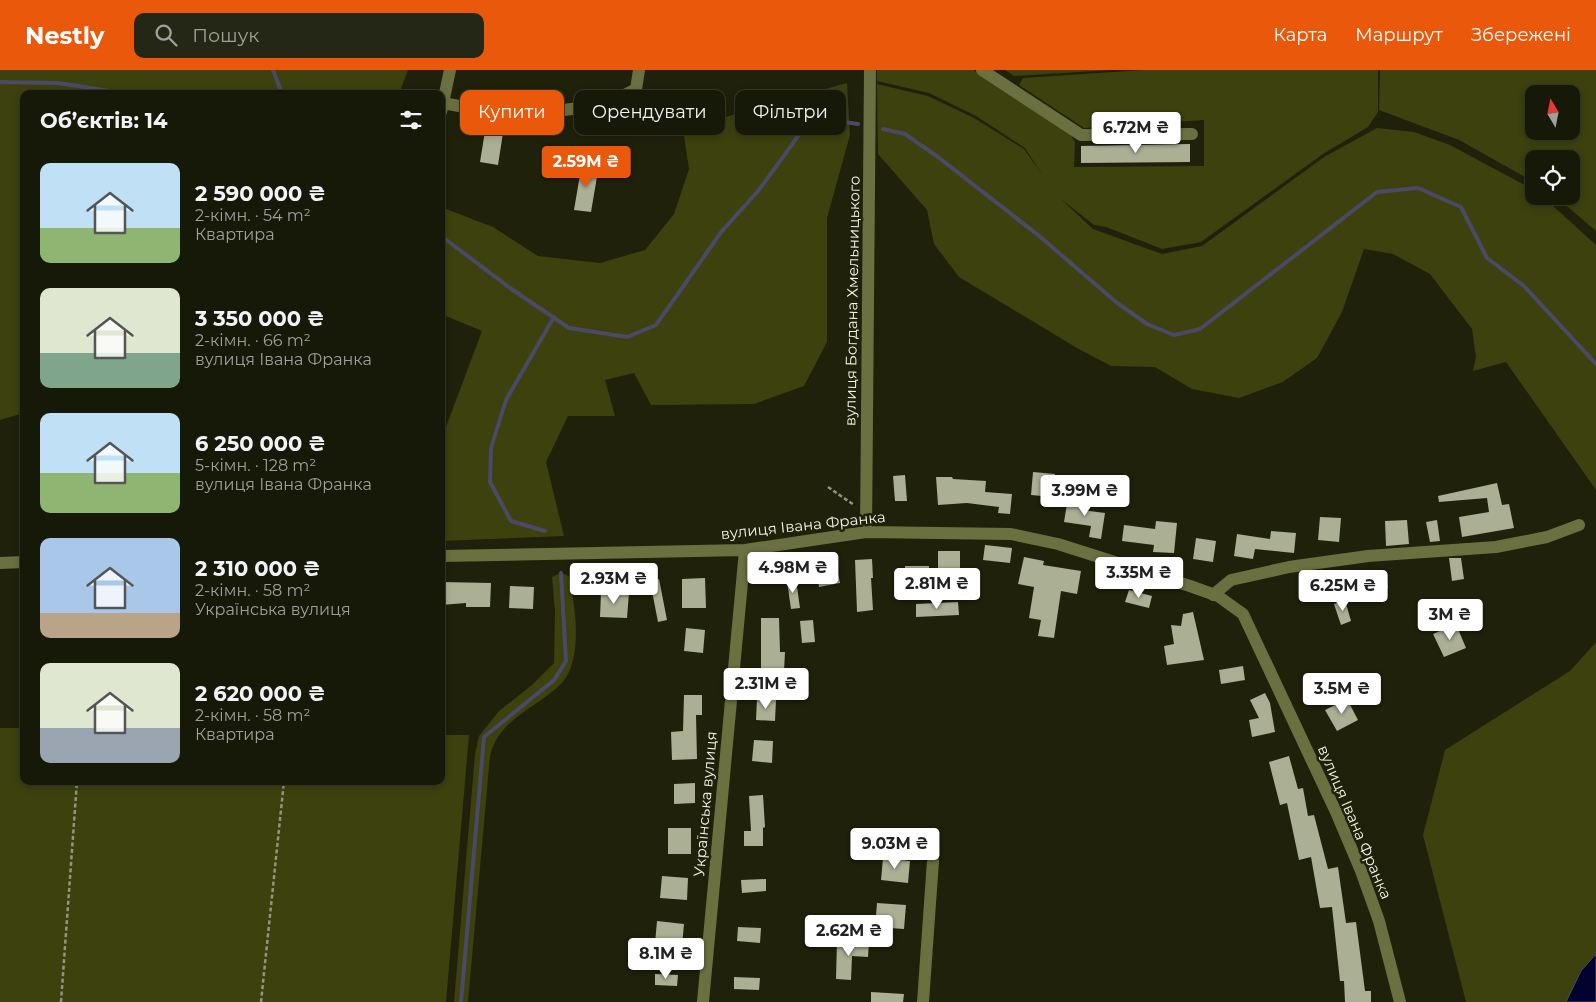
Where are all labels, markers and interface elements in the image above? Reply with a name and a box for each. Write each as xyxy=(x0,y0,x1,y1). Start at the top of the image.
search box xyxy=(134,13,484,58)
text: Nestly xyxy=(25,21,104,50)
icon: search xyxy=(152,21,180,49)
text: Пошук xyxy=(192,24,259,47)
text: Карта xyxy=(1274,24,1327,46)
text: Маршрут xyxy=(1355,24,1443,46)
text: Збережені xyxy=(1471,24,1571,46)
north arrow xyxy=(1525,85,1580,140)
map controls xyxy=(1525,85,1580,205)
chip: Купити xyxy=(460,90,564,135)
chip: Орендувати xyxy=(574,90,725,135)
chip: Фільтри xyxy=(735,90,846,135)
icon: filters xyxy=(397,106,425,134)
text: Об’єктів: 14 xyxy=(40,108,168,133)
pin: 6.72M ₴ xyxy=(1090,112,1182,154)
text: 6.72M ₴ xyxy=(1103,118,1169,137)
pin: 2.59M ₴ xyxy=(540,146,632,188)
button: locate xyxy=(1525,150,1580,205)
text: 2.59M ₴ xyxy=(553,152,619,171)
street label: вулиця Богдана Хмельницького xyxy=(840,176,864,426)
text: 2 590 000 ₴ xyxy=(195,181,325,206)
icon: home xyxy=(80,183,140,243)
text: 2-кімн. · 54 m² xyxy=(195,206,311,225)
text: Квартира xyxy=(195,225,275,244)
text: 3 350 000 ₴ xyxy=(195,306,324,331)
icon: home xyxy=(80,308,140,368)
text: 2-кімн. · 66 m² xyxy=(195,331,311,350)
text: вулиця Івана Франка xyxy=(195,350,372,369)
text: 6 250 000 ₴ xyxy=(195,431,325,456)
icon: home xyxy=(80,433,140,493)
text: 5-кімн. · 128 m² xyxy=(195,456,316,475)
pin: 3.99M ₴ xyxy=(1039,474,1131,517)
text: вулиця Івана Франка xyxy=(195,475,372,494)
text: 3.99M ₴ xyxy=(1051,481,1119,500)
street label: вулиця Івана Франка xyxy=(720,507,886,543)
pin: 4.98M ₴ xyxy=(747,552,839,594)
text: 2 310 000 ₴ xyxy=(195,556,320,581)
pin: 3.35M ₴ xyxy=(1093,556,1185,599)
icon: home xyxy=(80,558,140,618)
text: 4.98M ₴ xyxy=(758,558,828,577)
pin: 2.93M ₴ xyxy=(568,562,660,605)
text: 3.35M ₴ xyxy=(1106,563,1172,582)
pin: 2.81M ₴ xyxy=(891,568,983,610)
text: 2.93M ₴ xyxy=(581,569,647,588)
pin: 6.25M ₴ xyxy=(1297,570,1389,612)
text: 2.81M ₴ xyxy=(905,574,969,593)
text: 6.25M ₴ xyxy=(1310,576,1376,595)
text: 2-кімн. · 58 m² xyxy=(195,581,310,600)
pin: 3M ₴ xyxy=(1420,598,1480,641)
text: Українська вулиця xyxy=(195,600,351,619)
text: 3M ₴ xyxy=(1429,605,1471,624)
pin: 2.31M ₴ xyxy=(720,668,812,710)
pin: 3.5M ₴ xyxy=(1301,672,1383,715)
text: 2.31M ₴ xyxy=(735,674,797,693)
text: 3.5M ₴ xyxy=(1314,679,1370,698)
text: 2 620 000 ₴ xyxy=(195,681,325,706)
icon: home xyxy=(80,683,140,743)
text: 2-кімн. · 58 m² xyxy=(195,706,310,725)
text: Квартира xyxy=(195,725,275,744)
street label: Українська вулиця xyxy=(689,730,721,878)
street label: вулиця Івана Франка xyxy=(1314,742,1396,902)
pin: 9.03M ₴ xyxy=(849,828,941,870)
text: 9.03M ₴ xyxy=(861,834,929,853)
pin: 2.62M ₴ xyxy=(803,914,895,957)
text: 2.62M ₴ xyxy=(816,921,882,940)
pin: 8.1M ₴ xyxy=(625,938,707,980)
text: 8.1M ₴ xyxy=(639,944,693,963)

